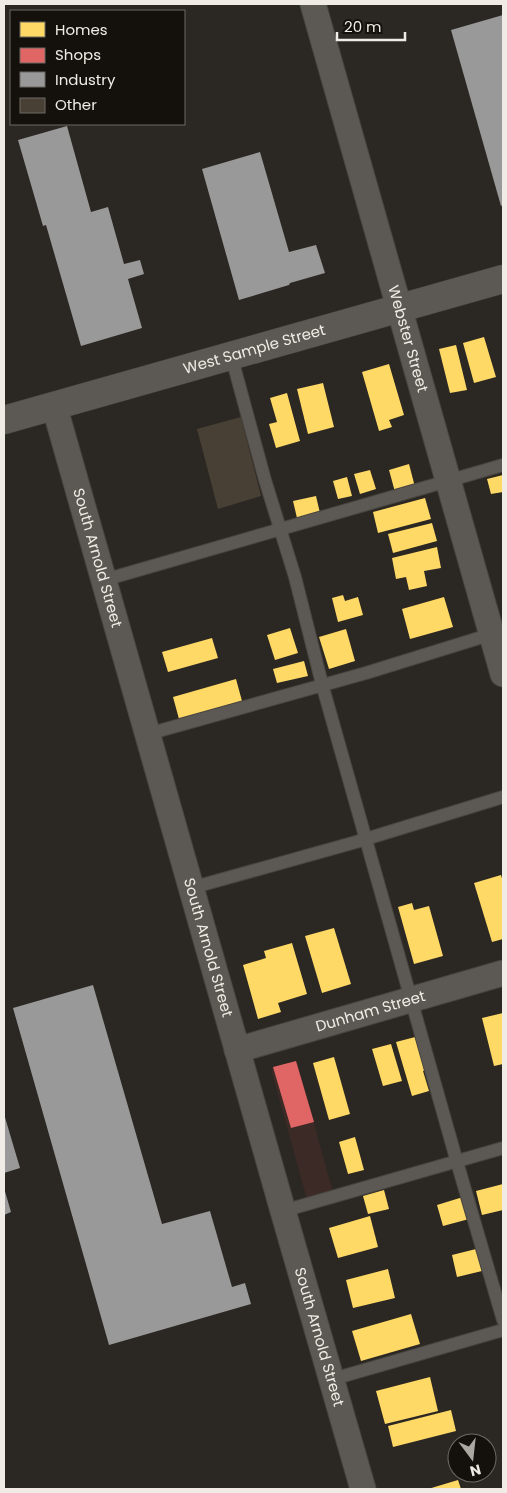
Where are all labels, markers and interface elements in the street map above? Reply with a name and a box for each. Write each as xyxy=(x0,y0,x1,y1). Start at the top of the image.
legend xyxy=(10,10,185,125)
scale bar xyxy=(337,10,404,42)
text: 20 m xyxy=(344,16,382,37)
text: Homes xyxy=(55,19,108,40)
text: Shops xyxy=(55,44,101,65)
text: Industry xyxy=(55,69,116,90)
text: Other xyxy=(55,94,97,115)
street label: Webster Street xyxy=(383,283,434,395)
street label: West Sample Street xyxy=(181,319,328,379)
street label: South Arnold Street xyxy=(68,486,128,630)
street label: South Arnold Street xyxy=(179,875,238,1019)
street label: Dunham Street xyxy=(313,985,428,1037)
street label: South Arnold Street xyxy=(290,1265,350,1409)
north arrow xyxy=(447,1433,497,1483)
text: N xyxy=(468,1460,483,1482)

